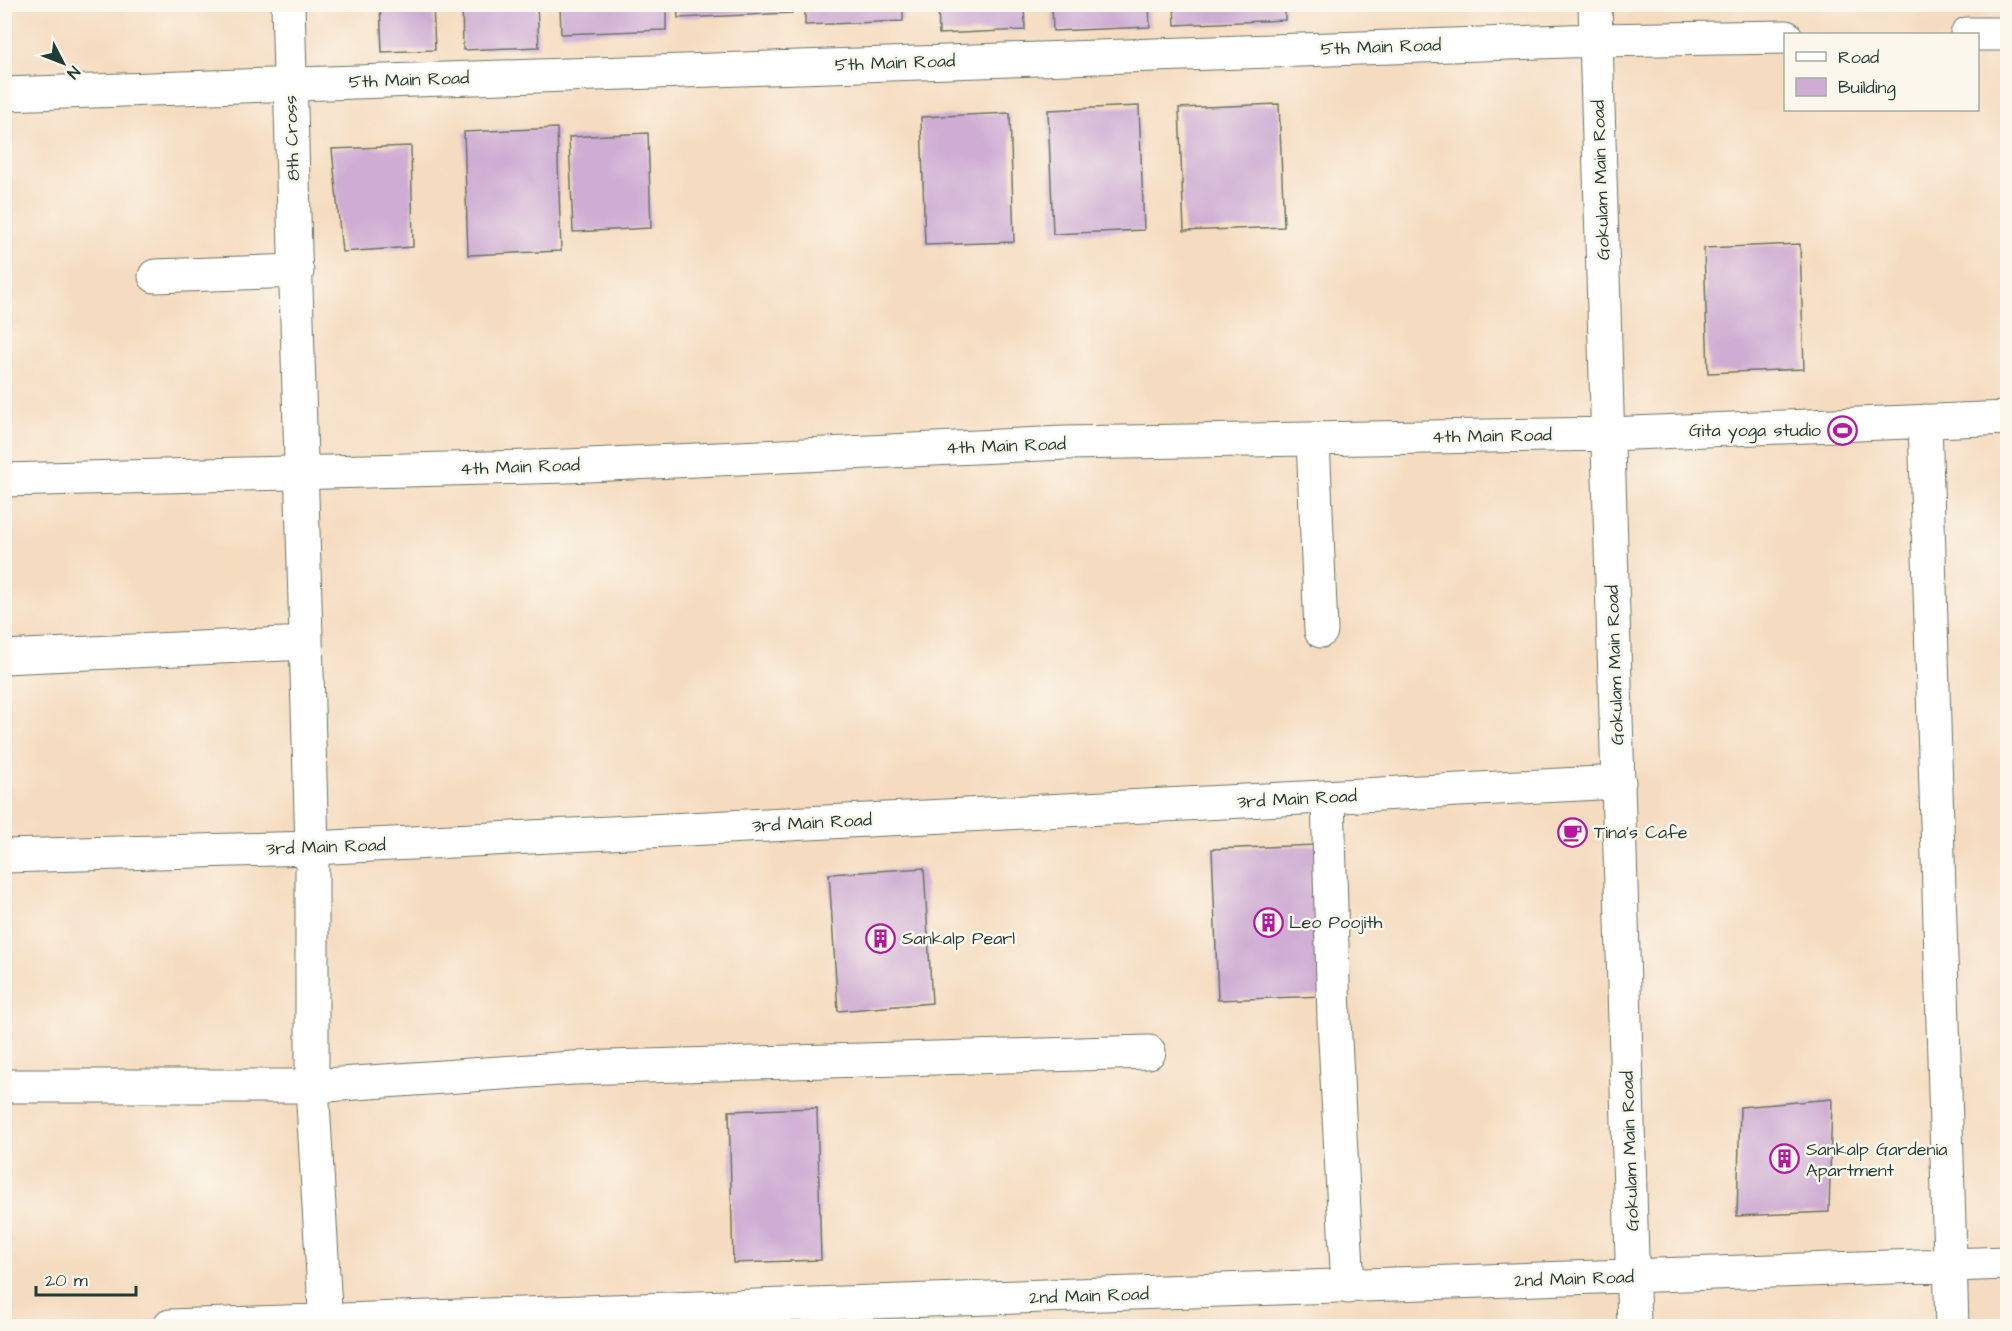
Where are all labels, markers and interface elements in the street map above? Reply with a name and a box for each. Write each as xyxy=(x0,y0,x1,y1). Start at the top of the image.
street label: 5th Main Road xyxy=(1320,32,1442,62)
north arrow xyxy=(33,33,93,93)
legend xyxy=(1784,33,1979,111)
text: Road xyxy=(1838,45,1879,70)
street label: 5th Main Road xyxy=(834,48,956,78)
text: N xyxy=(62,61,85,83)
street label: 5th Main Road xyxy=(348,65,470,95)
text: Building xyxy=(1838,75,1896,101)
street label: 8th Cross xyxy=(278,95,306,181)
street label: Gokulam Main Road xyxy=(1586,99,1616,261)
sports icon: Gita yoga studio xyxy=(1826,414,1858,446)
place label: Gita yoga studio xyxy=(1689,418,1821,444)
street label: 4th Main Road xyxy=(1432,422,1552,450)
street label: 4th Main Road xyxy=(946,431,1066,461)
street label: 4th Main Road xyxy=(460,452,580,482)
street label: Gokulam Main Road xyxy=(1600,584,1630,746)
street label: 3rd Main Road xyxy=(1236,783,1358,815)
street label: 3rd Main Road xyxy=(751,807,873,839)
cafe icon: Tina's Cafe xyxy=(1557,816,1589,848)
place label: Tina's Cafe xyxy=(1594,820,1688,845)
street label: 3rd Main Road xyxy=(266,832,386,862)
building icon: Leo Poojith xyxy=(1252,906,1284,938)
place label: Leo Poojith xyxy=(1289,910,1382,935)
building icon: Sankalp Pearl xyxy=(865,922,897,954)
place label: Sankalp Pearl xyxy=(902,926,1015,951)
street label: Gokulam Main Road xyxy=(1615,1070,1645,1232)
place label: Sankalp Gardenia Apartment xyxy=(1806,1137,1947,1183)
building icon: Sankalp Gardenia Apartment xyxy=(1769,1143,1801,1175)
scale bar xyxy=(36,1259,136,1297)
street label: 2nd Main Road xyxy=(1514,1264,1634,1294)
text: 20 m xyxy=(45,1268,88,1293)
street label: 2nd Main Road xyxy=(1029,1281,1149,1311)

